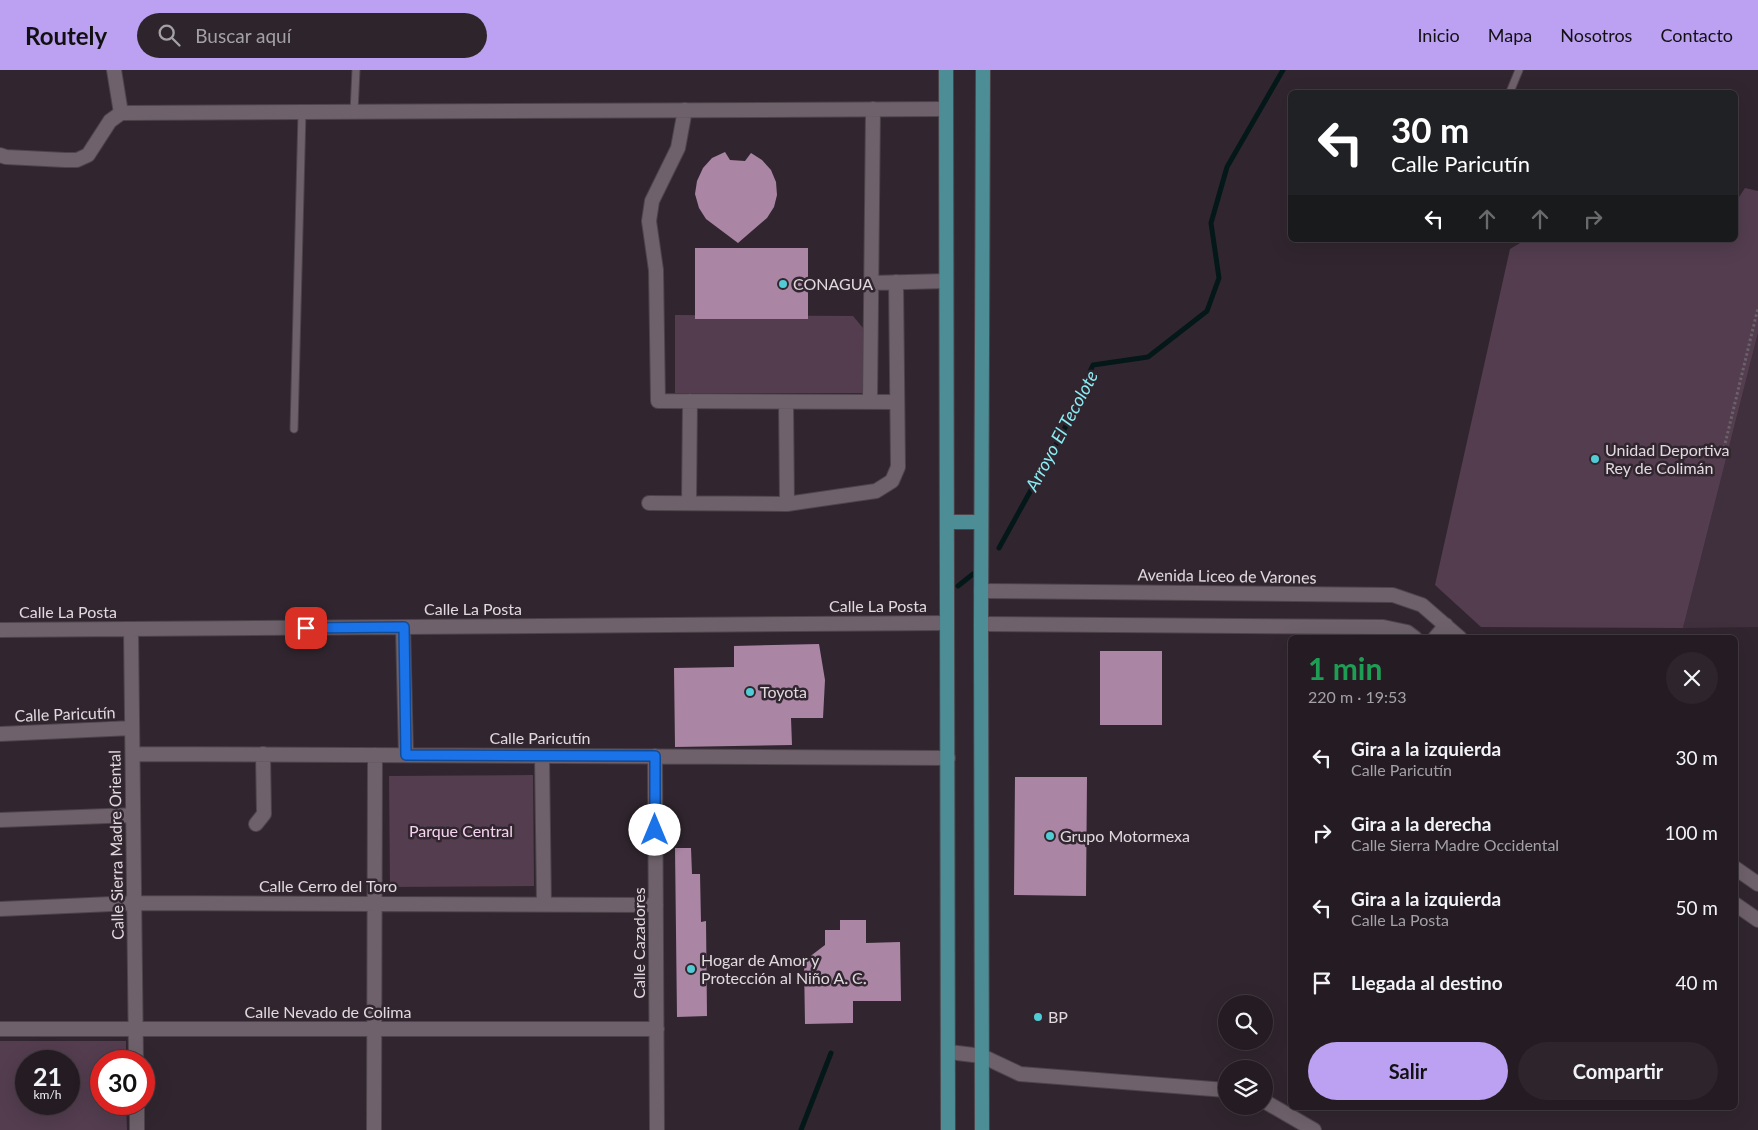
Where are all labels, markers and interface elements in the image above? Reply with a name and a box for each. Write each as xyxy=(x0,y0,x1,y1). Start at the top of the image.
search box xyxy=(137,13,487,58)
text: Routely xyxy=(25,21,107,50)
icon: search xyxy=(155,21,183,49)
text: Buscar aquí xyxy=(195,24,291,47)
text: Inicio xyxy=(1417,24,1460,46)
text: Mapa xyxy=(1488,24,1532,46)
text: Nosotros xyxy=(1560,24,1632,46)
text: Contacto xyxy=(1660,24,1733,46)
text: 30 m xyxy=(1391,108,1469,150)
icon: left xyxy=(1308,110,1373,175)
text: Calle Paricutín xyxy=(1391,150,1530,177)
icon: left xyxy=(1420,205,1448,233)
icon: ahead xyxy=(1473,205,1501,233)
icon: ahead xyxy=(1526,205,1554,233)
icon: right xyxy=(1579,205,1607,233)
place label: CONAGUA xyxy=(793,274,873,293)
marker: CONAGUA xyxy=(777,278,789,290)
water label: Arroyo El Tecolote xyxy=(1020,366,1102,496)
place label: Unidad Deportiva Rey de Colimán xyxy=(1605,440,1730,477)
marker: Unidad Deportiva Rey de Colimán xyxy=(1589,453,1601,465)
street label: Avenida Liceo de Varones xyxy=(1137,564,1317,587)
street label: Calle La Posta xyxy=(829,596,927,615)
street label: Calle La Posta xyxy=(424,599,522,618)
street label: Calle La Posta xyxy=(19,602,117,621)
pin xyxy=(285,607,327,649)
icon: arrive xyxy=(292,614,320,642)
text: 1 min xyxy=(1308,650,1382,686)
button: close xyxy=(1666,652,1718,704)
place label: Toyota xyxy=(760,682,807,701)
marker: Toyota xyxy=(744,686,756,698)
text: 220 m · 19:53 xyxy=(1308,687,1407,706)
street label: Calle Paricutín xyxy=(14,702,116,725)
street label: Calle Paricutín xyxy=(489,728,591,747)
text: Gira a la izquierda xyxy=(1351,737,1501,760)
icon: left xyxy=(1308,744,1336,772)
text: 30 m xyxy=(1675,746,1718,769)
street label: Calle Sierra Madre Oriental xyxy=(104,750,127,940)
text: Calle Paricutín xyxy=(1351,760,1452,779)
position arrow xyxy=(628,803,680,855)
text: Gira a la derecha xyxy=(1351,812,1491,835)
icon: right xyxy=(1308,819,1336,847)
park label: Parque Central xyxy=(409,821,513,840)
text: 100 m xyxy=(1664,821,1718,844)
place label: Grupo Motormexa xyxy=(1060,826,1190,845)
marker: Grupo Motormexa xyxy=(1044,830,1056,842)
text: Calle Sierra Madre Occidental xyxy=(1351,835,1559,854)
street label: Calle Cerro del Toro xyxy=(259,876,397,895)
street label: Calle Cazadores xyxy=(629,887,648,999)
text: Gira a la izquierda xyxy=(1351,887,1501,910)
icon: left xyxy=(1308,894,1336,922)
text: 50 m xyxy=(1675,896,1718,919)
text: Calle La Posta xyxy=(1351,910,1449,929)
place label: Hogar de Amor y Protección al Niño A. C. xyxy=(701,950,867,987)
marker: Hogar de Amor y Protección al Niño A. C. xyxy=(685,963,697,975)
icon: arrive xyxy=(1308,969,1336,997)
text: Llegada al destino xyxy=(1351,971,1503,994)
text: 40 m xyxy=(1675,971,1718,994)
map controls xyxy=(1218,995,1273,1115)
button: search xyxy=(1218,995,1273,1050)
street label: Calle Nevado de Colima xyxy=(245,1002,411,1021)
place label: BP xyxy=(1048,1007,1068,1026)
marker: BP xyxy=(1032,1011,1044,1023)
button: Salir xyxy=(1308,1042,1508,1100)
button: Compartir xyxy=(1518,1042,1718,1100)
speed limit sign: 30 xyxy=(90,1050,155,1115)
button: layers xyxy=(1218,1060,1273,1115)
text: 21 xyxy=(33,1061,62,1091)
text: km/h xyxy=(33,1087,62,1102)

